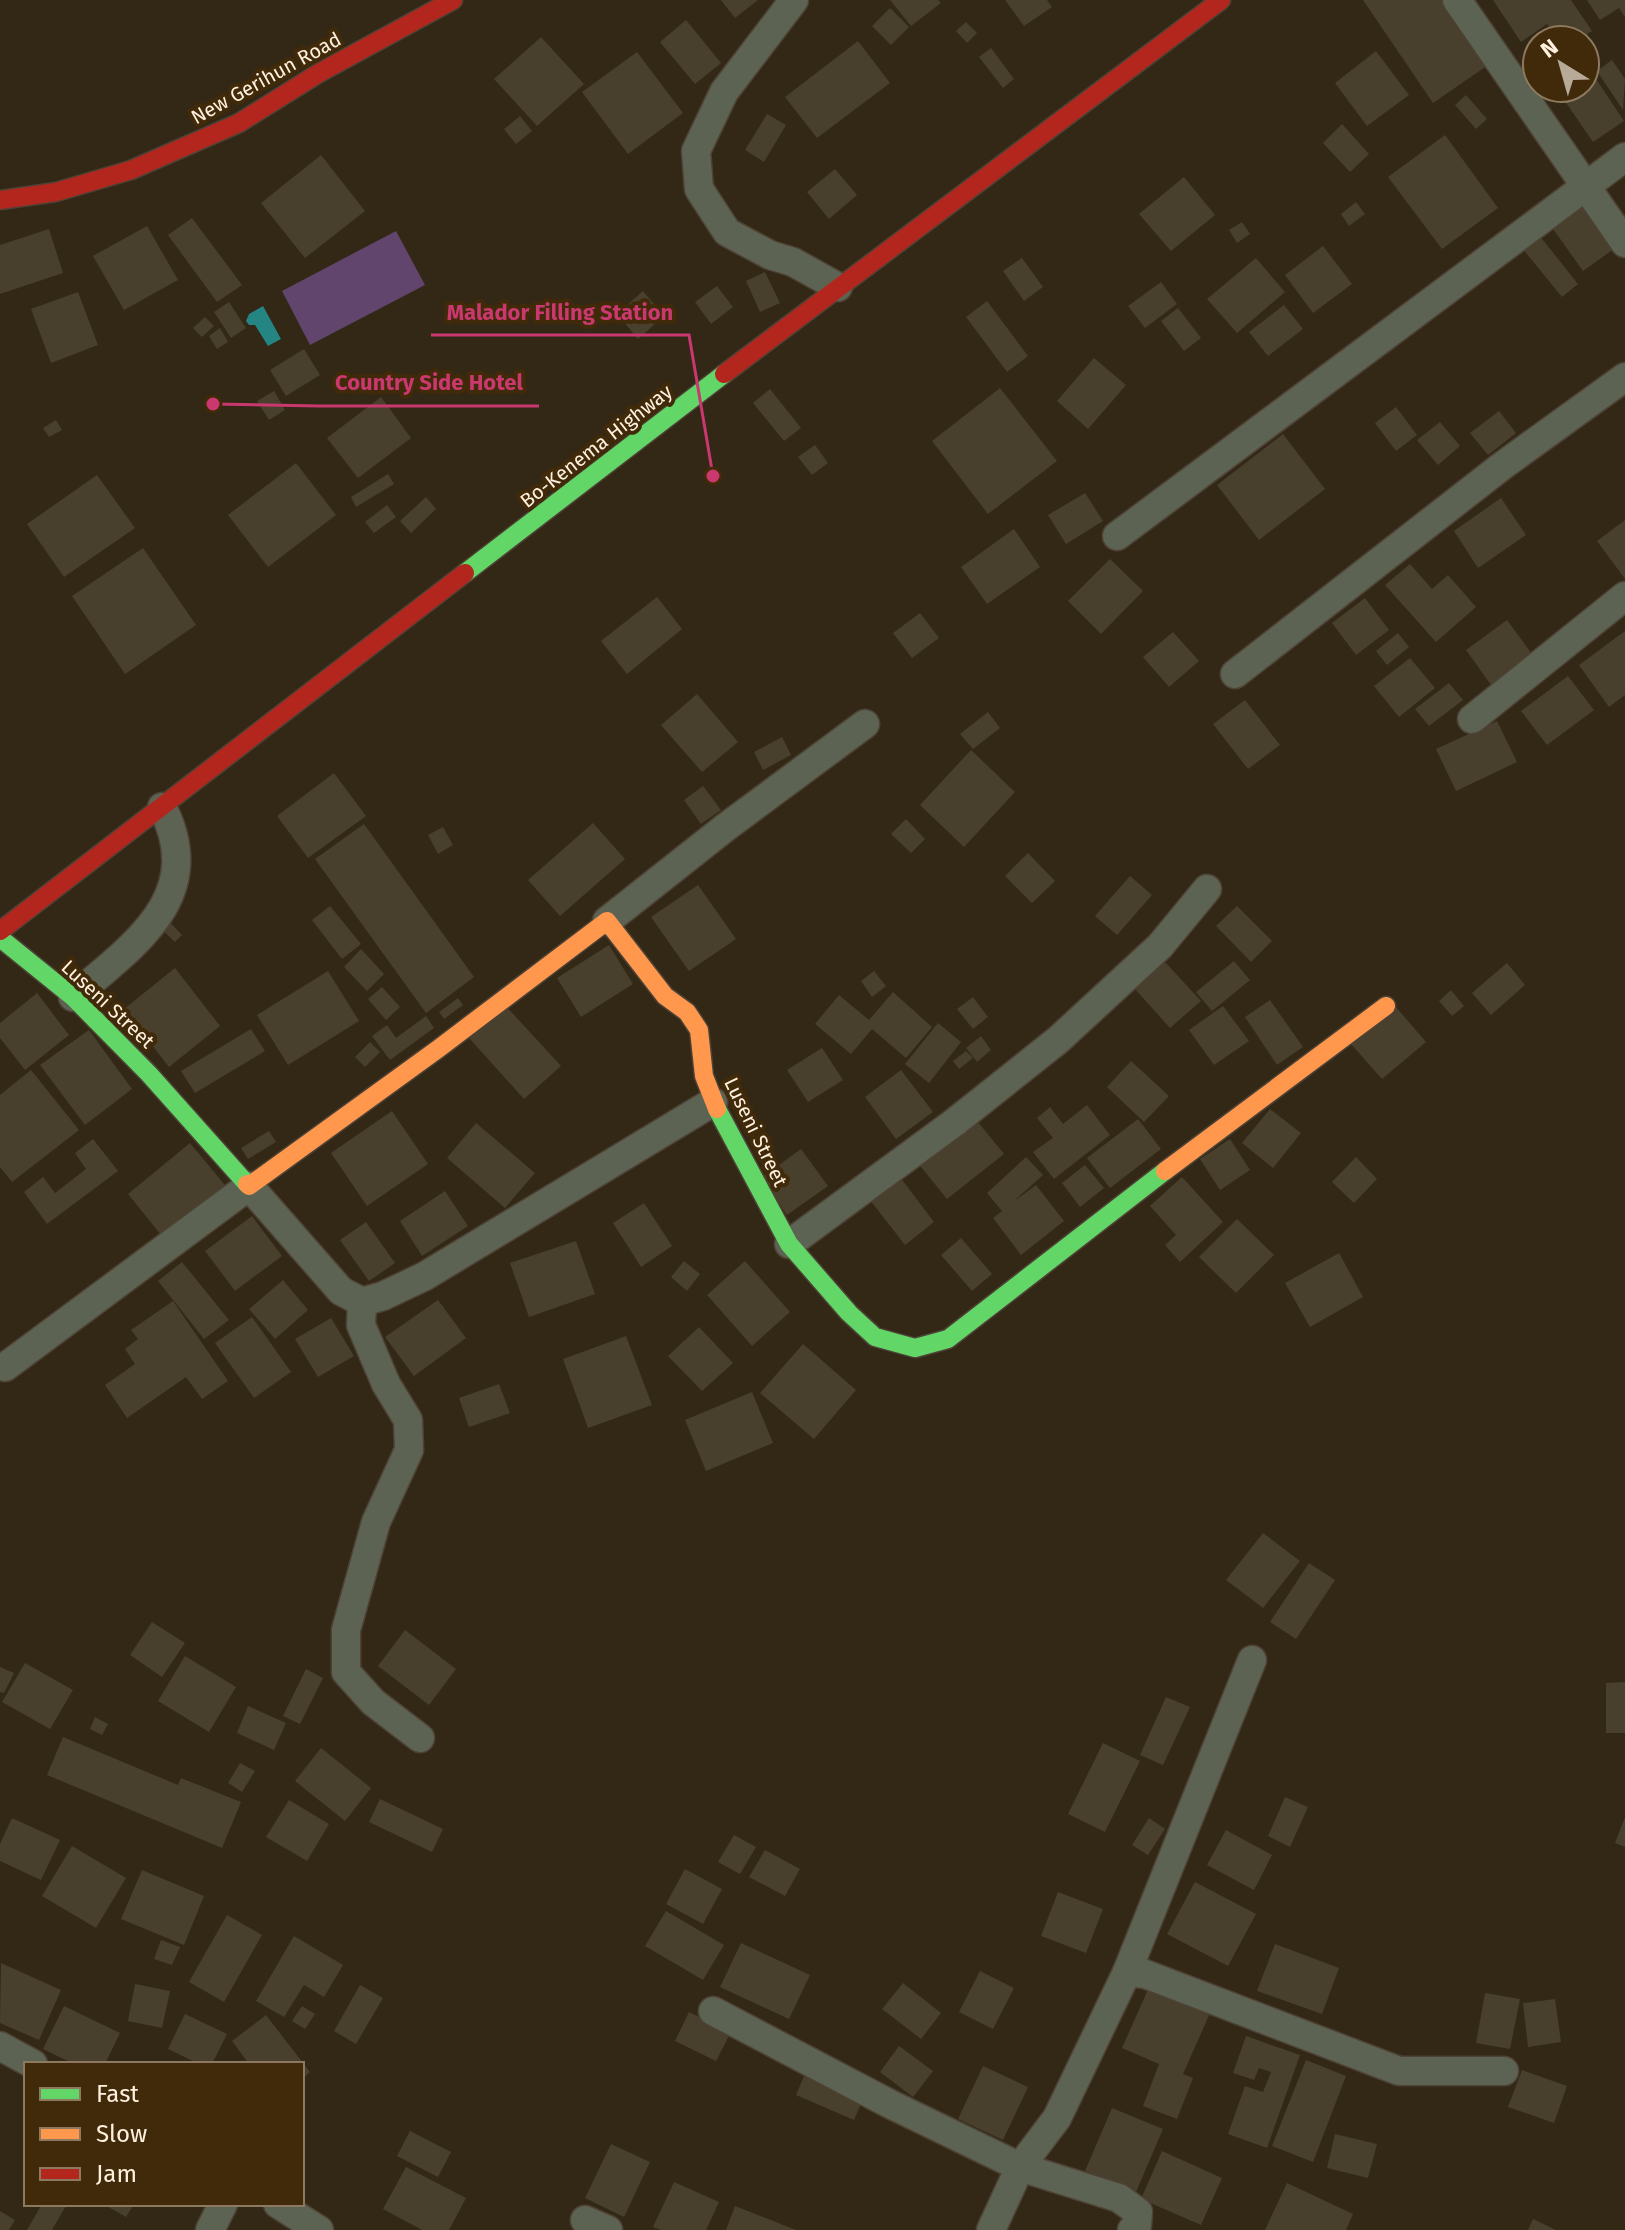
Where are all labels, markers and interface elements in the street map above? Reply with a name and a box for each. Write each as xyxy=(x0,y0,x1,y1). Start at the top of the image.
north arrow xyxy=(1521,24,1601,104)
street label: New Gerihun Road xyxy=(187,27,345,129)
text: N xyxy=(1535,33,1563,64)
callout: Malador Filling Station xyxy=(431,289,689,335)
text: Malador Filling Station xyxy=(447,299,673,326)
callout: Country Side Hotel xyxy=(319,360,539,406)
text: Country Side Hotel xyxy=(335,369,523,396)
street label: Bo-Kenema Highway xyxy=(515,379,677,513)
street label: Luseni Street xyxy=(56,955,160,1054)
street label: Luseni Street xyxy=(719,1074,793,1191)
legend xyxy=(24,2062,304,2206)
text: Fast xyxy=(96,2080,139,2108)
text: Slow xyxy=(96,2120,147,2148)
text: Jam xyxy=(96,2160,137,2188)

